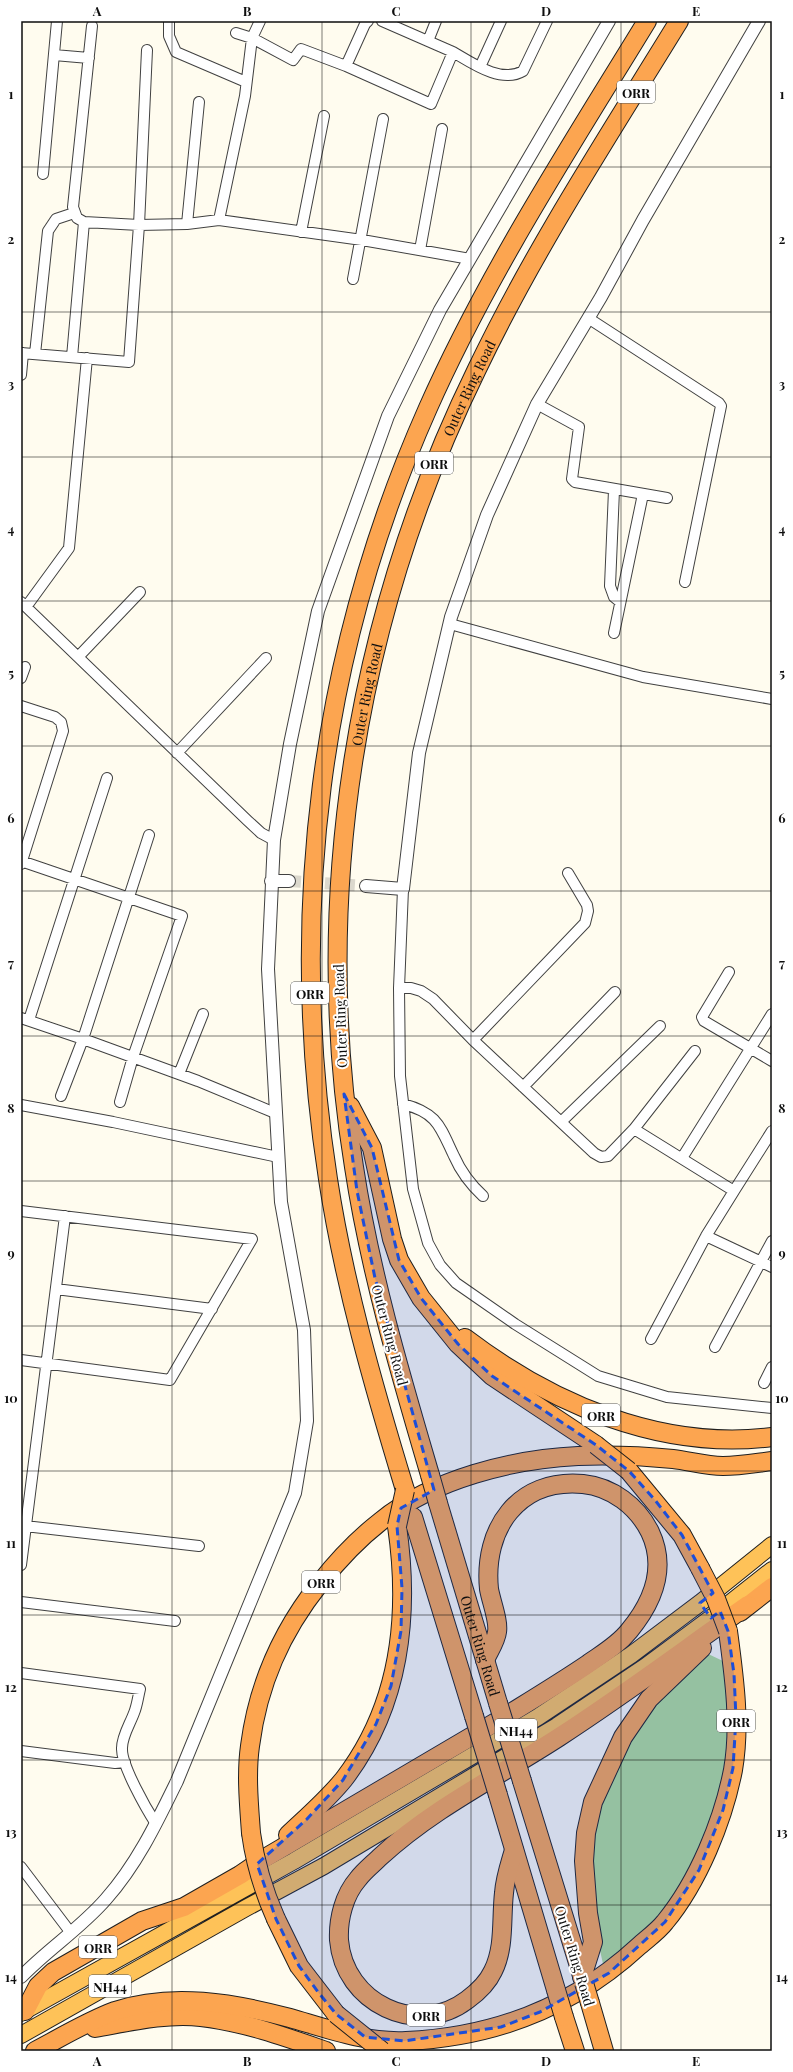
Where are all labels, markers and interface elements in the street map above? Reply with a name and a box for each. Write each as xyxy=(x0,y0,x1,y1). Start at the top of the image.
text: A xyxy=(92,2,102,19)
text: B xyxy=(243,2,252,19)
text: C xyxy=(391,2,401,19)
text: D xyxy=(541,2,551,19)
text: E xyxy=(692,2,700,19)
road number: ORR xyxy=(617,81,655,103)
text: 1 xyxy=(9,85,14,102)
text: 1 xyxy=(780,85,785,102)
text: 2 xyxy=(8,230,15,247)
text: 2 xyxy=(779,230,786,247)
street label: Outer Ring Road xyxy=(438,337,499,439)
text: 3 xyxy=(8,375,14,392)
text: 3 xyxy=(779,375,785,392)
road number: ORR xyxy=(415,452,453,474)
text: 4 xyxy=(8,520,15,537)
text: 4 xyxy=(779,520,786,537)
street label: Outer Ring Road xyxy=(346,641,386,747)
text: 5 xyxy=(8,664,14,681)
text: 5 xyxy=(779,664,785,681)
text: 6 xyxy=(7,809,15,826)
text: 6 xyxy=(778,809,786,826)
text: 7 xyxy=(8,954,14,971)
text: 7 xyxy=(779,954,785,971)
street label: Outer Ring Road xyxy=(329,964,351,1068)
road number: ORR xyxy=(291,982,329,1004)
text: 8 xyxy=(7,1099,15,1116)
text: 8 xyxy=(778,1099,786,1116)
text: 9 xyxy=(7,1244,15,1261)
text: 9 xyxy=(778,1244,786,1261)
street label: Outer Ring Road xyxy=(367,1282,413,1388)
text: 10 xyxy=(4,1389,18,1406)
text: 10 xyxy=(775,1389,789,1406)
road number: ORR xyxy=(582,1404,620,1426)
text: 11 xyxy=(6,1534,16,1551)
text: 11 xyxy=(777,1534,787,1551)
road number: ORR xyxy=(302,1571,340,1593)
street label: Outer Ring Road xyxy=(457,1593,505,1698)
text: 12 xyxy=(5,1678,17,1695)
text: 12 xyxy=(776,1678,788,1695)
road number: ORR xyxy=(717,1710,755,1732)
road number: NH44 xyxy=(495,1719,537,1741)
text: 13 xyxy=(5,1823,17,1840)
text: 13 xyxy=(776,1823,788,1840)
street label: Outer Ring Road xyxy=(551,1903,599,2009)
road number: ORR xyxy=(79,1936,117,1958)
text: 14 xyxy=(5,1968,17,1985)
text: 14 xyxy=(776,1968,788,1985)
road number: NH44 xyxy=(89,1975,131,1997)
road number: ORR xyxy=(407,2004,445,2026)
text: A xyxy=(92,2052,102,2069)
text: B xyxy=(243,2052,252,2069)
text: C xyxy=(391,2052,401,2069)
text: D xyxy=(541,2052,551,2069)
text: E xyxy=(692,2052,700,2069)

